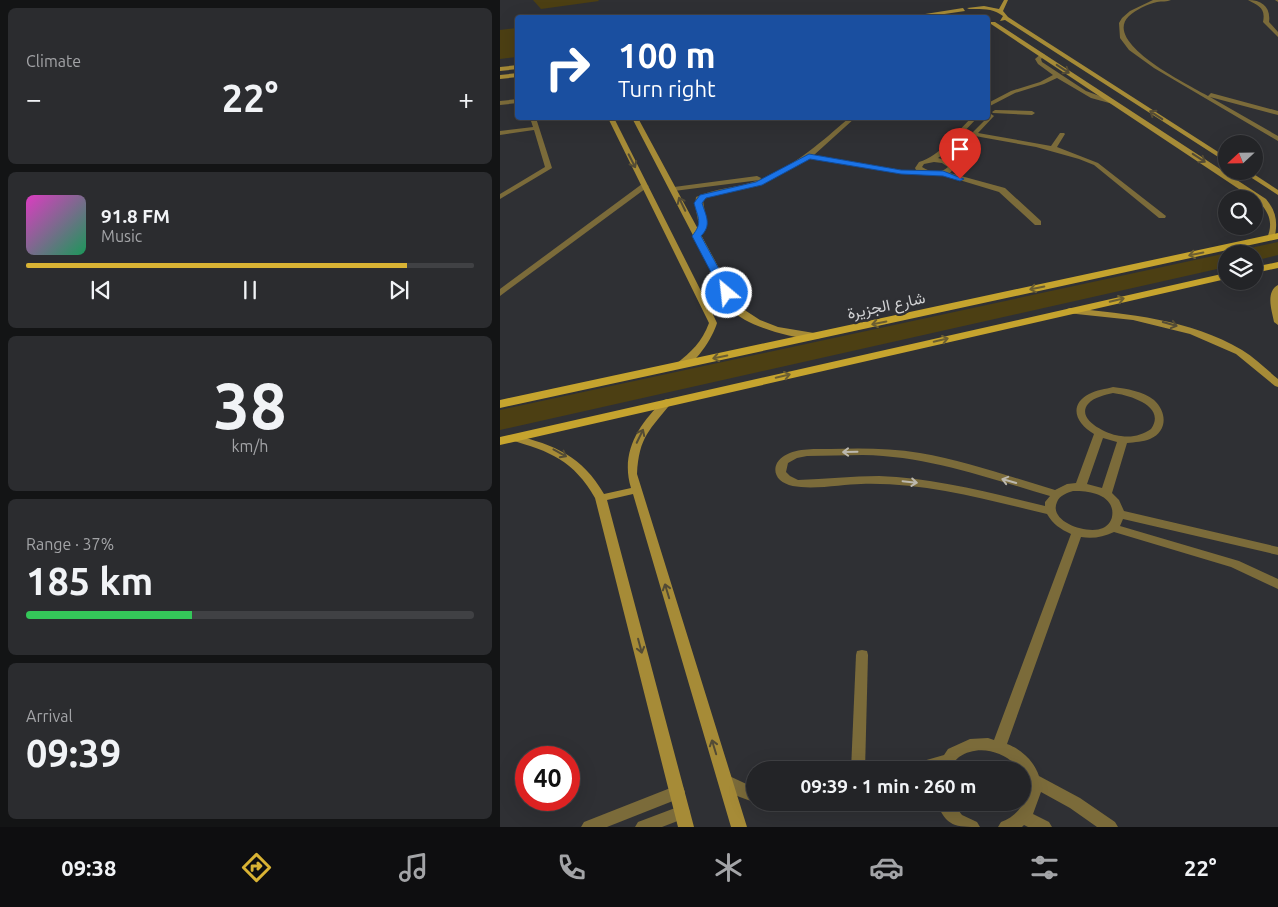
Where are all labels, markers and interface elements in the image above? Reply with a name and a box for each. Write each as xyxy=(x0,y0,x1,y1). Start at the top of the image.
icon: right xyxy=(535,35,600,100)
text: 100 m xyxy=(618,35,716,75)
text: Climate xyxy=(26,52,81,70)
one-way arrow xyxy=(1056,64,1070,74)
text: Turn right xyxy=(618,76,716,101)
text: 22° xyxy=(222,77,278,119)
text: − xyxy=(26,83,42,114)
text: + xyxy=(458,83,474,114)
one-way arrow xyxy=(1149,109,1163,120)
pin xyxy=(939,128,981,179)
icon: arrive xyxy=(946,135,974,163)
north arrow xyxy=(1218,135,1262,180)
map controls xyxy=(1218,135,1263,290)
one-way arrow xyxy=(628,153,637,168)
one-way arrow xyxy=(1192,153,1206,163)
button: search xyxy=(1218,190,1263,235)
one-way arrow xyxy=(676,197,686,212)
text: 91.8 FM xyxy=(101,205,170,227)
text: Music xyxy=(101,227,142,245)
button: layers xyxy=(1218,245,1263,290)
one-way arrow xyxy=(1189,250,1205,259)
position arrow xyxy=(700,266,752,318)
icon: previous xyxy=(87,276,115,304)
icon: pause xyxy=(236,276,264,304)
icon: next xyxy=(385,276,413,304)
one-way arrow xyxy=(1030,284,1046,294)
street label: شارع الجزيرة xyxy=(845,288,927,325)
one-way arrow xyxy=(1108,295,1124,304)
one-way arrow xyxy=(871,319,887,328)
one-way arrow xyxy=(1162,320,1178,329)
one-way arrow xyxy=(933,335,949,344)
one-way arrow xyxy=(712,353,728,362)
text: 38 xyxy=(213,368,287,441)
one-way arrow xyxy=(774,371,790,380)
one-way arrow xyxy=(635,428,645,443)
text: km/h xyxy=(232,437,268,455)
one-way arrow xyxy=(842,447,858,457)
one-way arrow xyxy=(552,449,566,459)
one-way arrow xyxy=(1001,475,1017,485)
one-way arrow xyxy=(902,477,918,487)
text: Range · 37% xyxy=(26,535,114,553)
text: 185 km xyxy=(26,560,153,602)
one-way arrow xyxy=(662,584,671,600)
one-way arrow xyxy=(635,637,645,653)
text: Arrival xyxy=(26,707,73,725)
text: 09:39 xyxy=(26,732,121,774)
one-way arrow xyxy=(709,739,719,755)
speed limit sign: 40 xyxy=(515,746,580,811)
text: 09:39 · 1 min · 260 m xyxy=(801,775,976,797)
icon: directions xyxy=(239,850,274,885)
icon: music xyxy=(396,850,431,885)
icon: phone xyxy=(554,850,589,885)
icon: climate xyxy=(711,850,746,885)
icon: car xyxy=(869,850,904,885)
icon: filters xyxy=(1027,850,1062,885)
text: 09:38 xyxy=(61,855,116,880)
text: 22° xyxy=(1184,855,1217,880)

